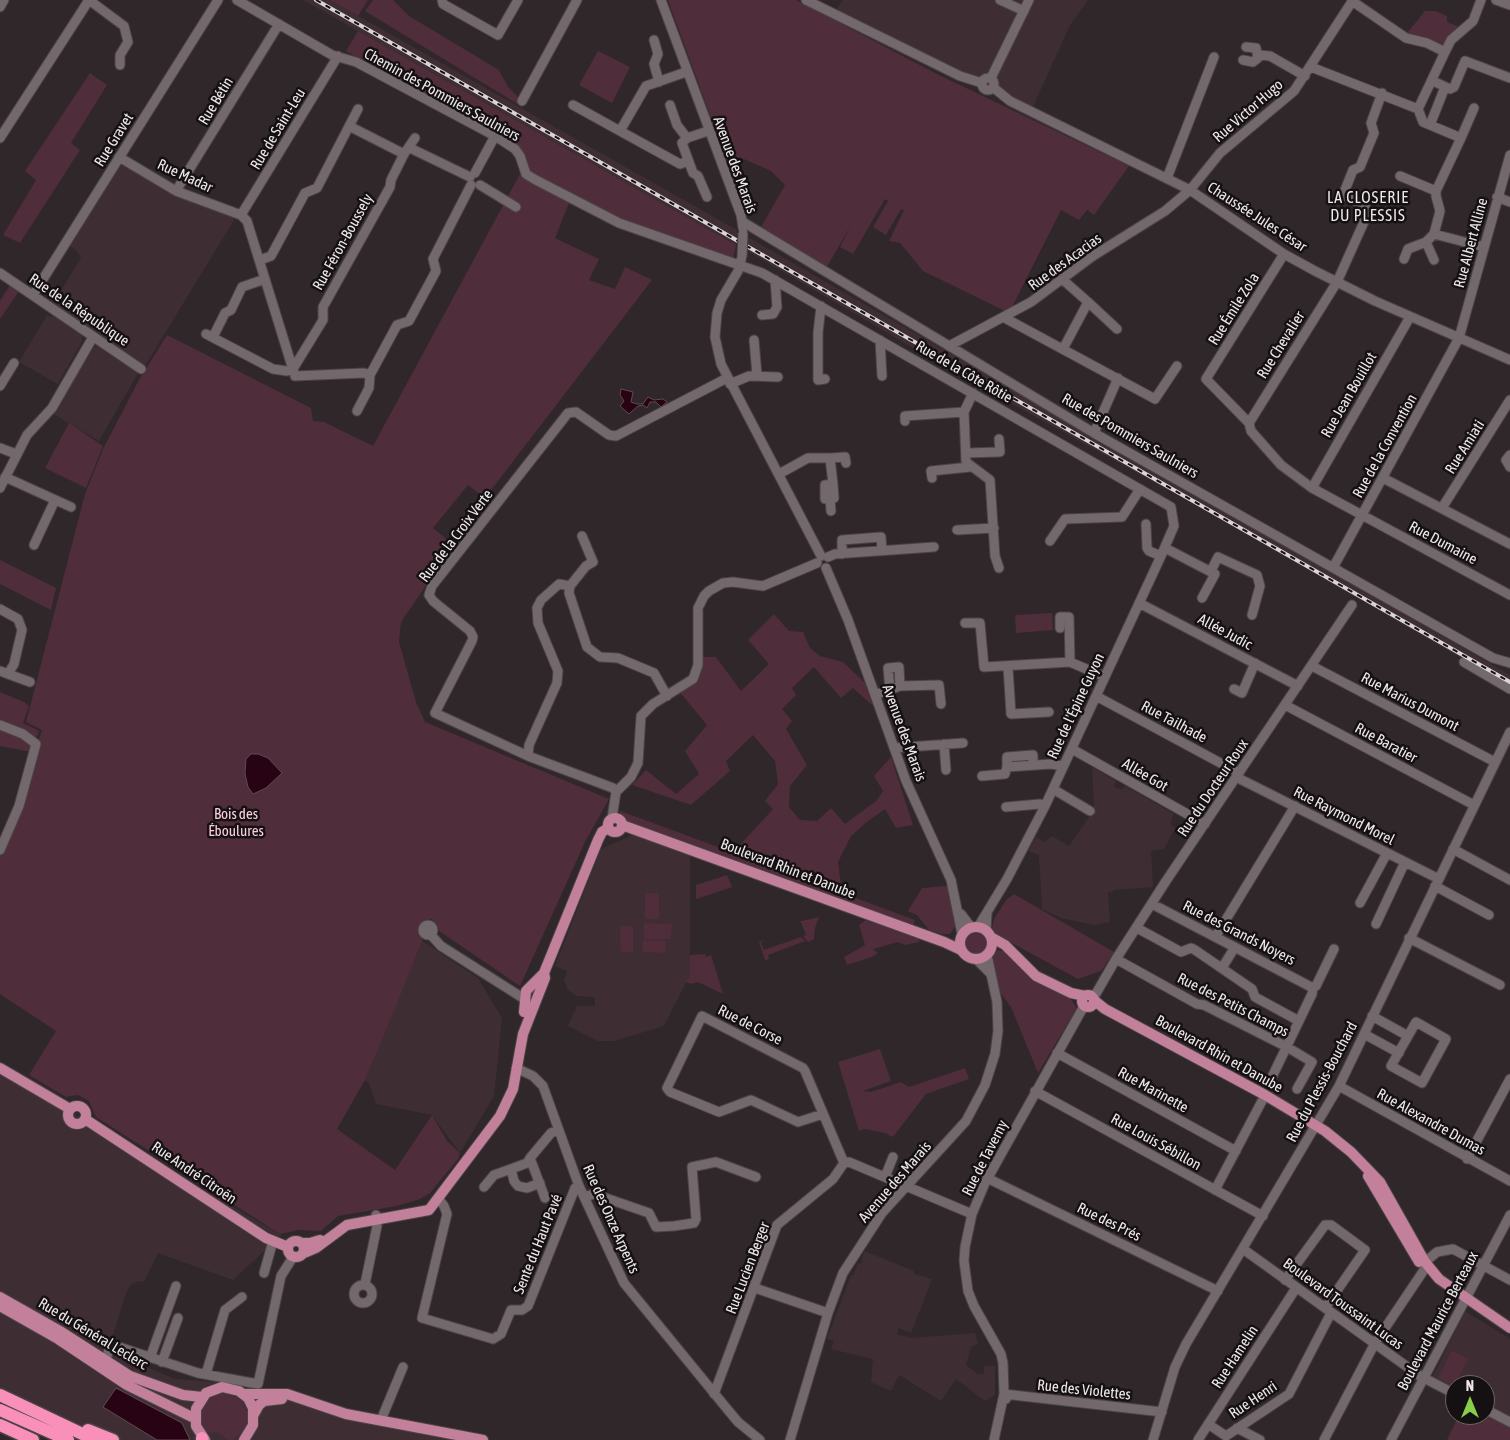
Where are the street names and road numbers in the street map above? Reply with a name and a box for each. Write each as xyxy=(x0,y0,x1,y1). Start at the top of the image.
street label: Chemin des Pommiers Saulniers xyxy=(361,45,523,145)
street label: Rue Bétin xyxy=(195,74,237,128)
street label: Rue Victor Hugo xyxy=(1209,76,1287,146)
street label: Rue de Saint-Leu xyxy=(247,85,309,173)
street label: Rue Gravet xyxy=(91,110,137,170)
street label: Avenue des Marais xyxy=(709,114,761,216)
street label: Rue Madar xyxy=(154,155,216,197)
street label: Chaussée Jules César xyxy=(1204,178,1310,256)
street label: Rue Féron-Boussely xyxy=(309,191,377,293)
street label: Rue Albert Alline xyxy=(1450,196,1492,290)
street label: Rue des Acacias xyxy=(1025,229,1105,295)
street label: Rue de la République xyxy=(25,270,133,350)
street label: Rue Émile Zola xyxy=(1205,270,1263,348)
street label: Rue Chevalier xyxy=(1253,308,1309,382)
street label: Rue de la Côte Rôtie xyxy=(912,337,1016,407)
street label: Rue Jean Bouillot xyxy=(1317,349,1381,441)
street label: Rue des Pommiers Saulniers xyxy=(1059,390,1201,482)
street label: Rue de la Convention xyxy=(1349,391,1421,501)
street label: Rue Amiati xyxy=(1441,417,1489,477)
street label: Rue de la Croix Verte xyxy=(415,486,497,586)
street label: Rue Dumaine xyxy=(1406,518,1480,568)
street label: Allée Judic xyxy=(1195,610,1255,654)
street label: Rue de l'Épine Guyon xyxy=(1044,650,1108,762)
street label: Rue Marius Dumont xyxy=(1358,669,1462,735)
street label: Avenue des Marais xyxy=(878,682,930,784)
street label: Rue Tailhade xyxy=(1138,697,1210,747)
street label: Rue Baratier xyxy=(1352,719,1420,767)
street label: Rue du Docteur Roux xyxy=(1174,736,1252,840)
street label: Allée Got xyxy=(1119,755,1171,795)
street label: Rue Raymond Morel xyxy=(1291,783,1397,849)
street label: Boulevard Rhin et Danube xyxy=(718,835,858,903)
street label: Rue des Grands Noyers xyxy=(1180,897,1298,969)
street label: Rue des Petits Champs xyxy=(1174,969,1292,1041)
street label: Rue de Corse xyxy=(715,1001,785,1049)
street label: Boulevard Rhin et Danube xyxy=(1152,1011,1286,1097)
street label: Rue du Plessis-Bouchard xyxy=(1283,1019,1361,1145)
street label: Rue Marinette xyxy=(1115,1063,1191,1117)
street label: Rue Alexandre Dumas xyxy=(1374,1085,1488,1159)
street label: Rue Louis Sébillon xyxy=(1108,1110,1204,1174)
street label: Rue de Taverny xyxy=(958,1117,1012,1199)
street label: Rue André Citroën xyxy=(148,1138,240,1208)
street label: Avenue des Marais xyxy=(855,1138,935,1226)
street label: Rue des Onze Arpents xyxy=(579,1162,643,1276)
street label: Sente du Haut Pavé xyxy=(510,1191,566,1297)
street label: Rue des Prés xyxy=(1074,1199,1144,1245)
street label: Rue Lucien Berger xyxy=(722,1219,774,1317)
street label: Boulevard Maurice Berteaux xyxy=(1394,1249,1482,1393)
street label: Boulevard Toussaint Lucas xyxy=(1279,1254,1407,1354)
street label: Rue du Général Leclerc xyxy=(35,1294,151,1374)
street label: Rue Hamelin xyxy=(1208,1322,1262,1392)
street label: Rue des Violettes xyxy=(1036,1376,1132,1404)
street label: Rue Henri xyxy=(1225,1377,1281,1423)

